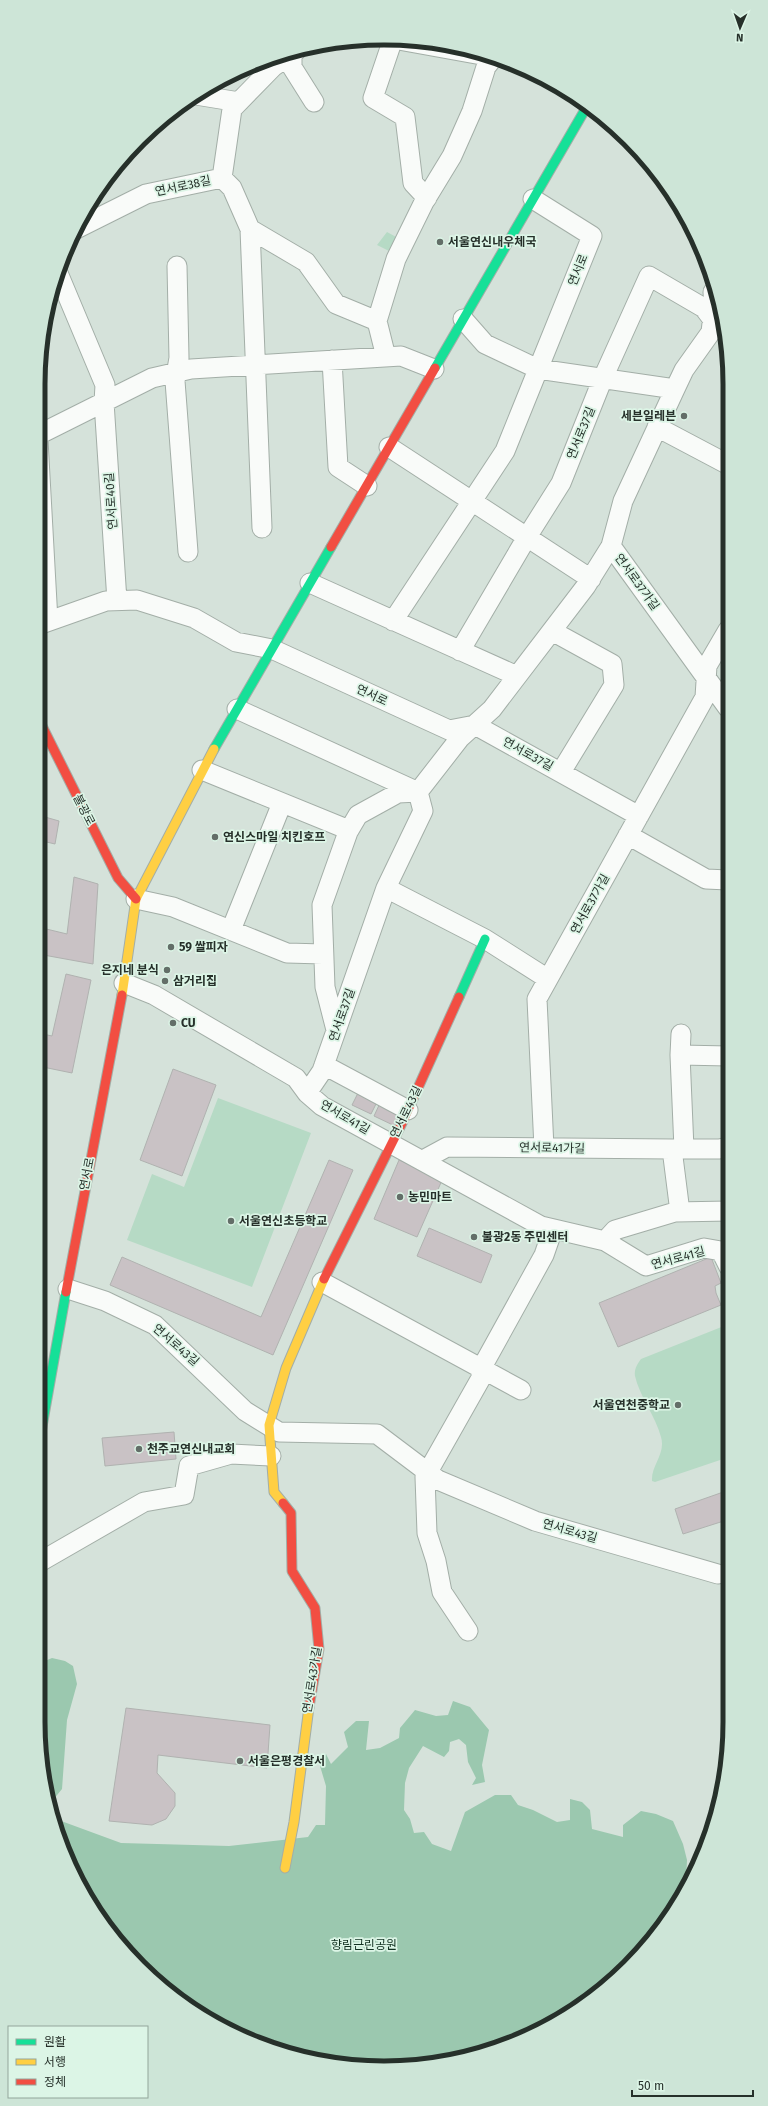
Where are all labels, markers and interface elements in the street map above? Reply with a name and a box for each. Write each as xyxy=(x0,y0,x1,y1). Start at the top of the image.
north arrow xyxy=(720,8,760,48)
text: N xyxy=(736,31,744,44)
street label: 연서로38길 xyxy=(154,173,212,199)
place label: 서울연신내우체국 xyxy=(448,235,536,249)
marker: 서울연신내우체국 xyxy=(435,237,445,247)
street label: 연서로 xyxy=(565,252,591,288)
street label: 연서로37길 xyxy=(564,405,598,461)
place label: 세븐일레븐 xyxy=(621,409,676,423)
marker: 세븐일레븐 xyxy=(679,411,689,421)
street label: 연서로40길 xyxy=(102,472,120,530)
street label: 연서로37가길 xyxy=(612,551,662,613)
street label: 연서로 xyxy=(354,682,390,708)
street label: 연서로37길 xyxy=(500,734,556,774)
street label: 불광로 xyxy=(70,792,98,828)
place label: 연신스마일 치킨호프 xyxy=(223,830,325,844)
marker: 연신스마일 치킨호프 xyxy=(210,832,220,842)
street label: 연서로37가길 xyxy=(568,872,612,936)
place label: 59 쌀피자 xyxy=(179,940,228,954)
marker: 59 쌀피자 xyxy=(166,942,176,952)
place label: 은지네 분식 xyxy=(101,963,159,977)
marker: 은지네 분식 xyxy=(162,965,172,975)
place label: 삼거리집 xyxy=(173,974,217,988)
marker: 삼거리집 xyxy=(160,976,170,986)
street label: 연서로37길 xyxy=(326,987,358,1043)
place label: CU xyxy=(181,1016,196,1030)
marker: CU xyxy=(168,1018,178,1028)
street label: 연서로43길 xyxy=(387,1084,425,1140)
street label: 연서로41길 xyxy=(318,1097,372,1137)
street label: 연서로41가길 xyxy=(519,1140,585,1156)
street label: 연서로 xyxy=(77,1156,97,1192)
place label: 농민마트 xyxy=(408,1190,452,1204)
marker: 농민마트 xyxy=(395,1192,405,1202)
place label: 서울연신초등학교 xyxy=(239,1214,327,1228)
marker: 서울연신초등학교 xyxy=(226,1216,236,1226)
place label: 불광2동 주민센터 xyxy=(482,1230,568,1244)
marker: 불광2동 주민센터 xyxy=(469,1232,479,1242)
street label: 연서로41길 xyxy=(650,1244,706,1272)
street label: 연서로43길 xyxy=(150,1321,202,1369)
place label: 서울연천중학교 xyxy=(593,1398,670,1412)
marker: 서울연천중학교 xyxy=(673,1400,683,1410)
place label: 천주교연신내교회 xyxy=(147,1442,235,1456)
marker: 천주교연신내교회 xyxy=(134,1444,144,1454)
street label: 연서로43길 xyxy=(541,1517,599,1545)
street label: 연서로43가길 xyxy=(300,1646,324,1714)
place label: 서울은평경찰서 xyxy=(248,1754,325,1768)
marker: 서울은평경찰서 xyxy=(235,1756,245,1766)
park label: 향림근린공원 xyxy=(331,1938,397,1952)
legend xyxy=(8,2026,148,2098)
text: 원활 xyxy=(44,2035,66,2049)
text: 서행 xyxy=(44,2055,66,2069)
scale bar xyxy=(632,2072,753,2098)
text: 정체 xyxy=(44,2075,66,2089)
text: 50 m xyxy=(638,2079,664,2093)

